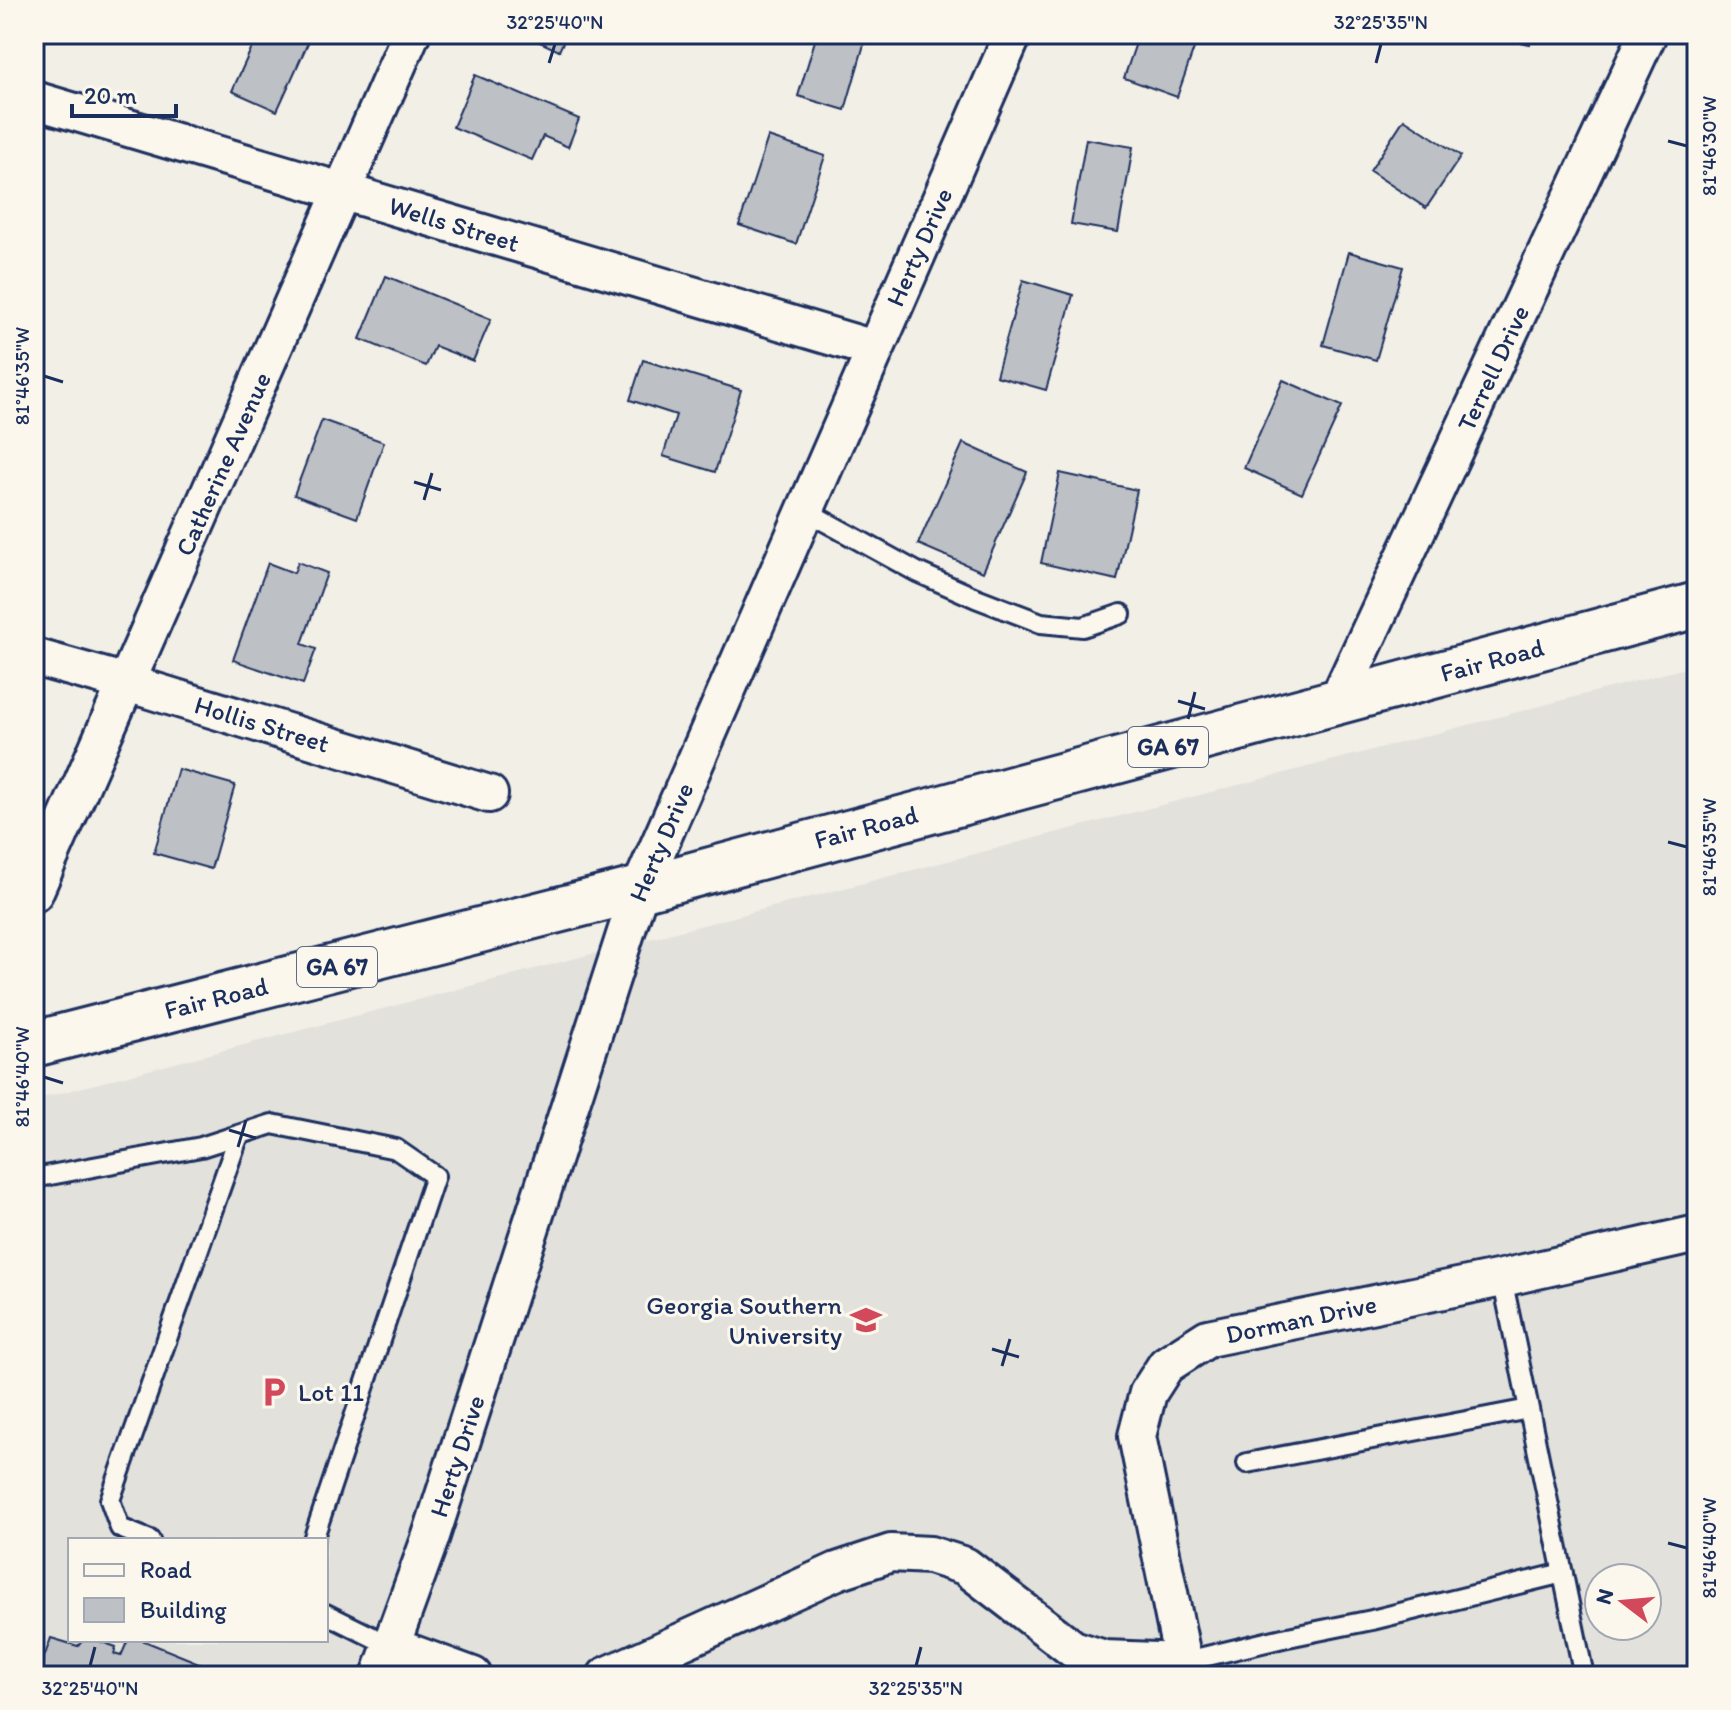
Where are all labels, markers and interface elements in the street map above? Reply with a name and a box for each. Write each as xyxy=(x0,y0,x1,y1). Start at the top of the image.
text: 32°25'40"N xyxy=(506,10,604,34)
text: 32°25'35"N xyxy=(1334,10,1428,34)
scale bar xyxy=(72,68,176,118)
text: 20 m xyxy=(84,81,137,110)
text: 81°46'30"W xyxy=(1697,96,1721,196)
street label: Herty Drive xyxy=(879,183,959,311)
street label: Wells Street xyxy=(385,189,523,259)
street label: Terrell Drive xyxy=(1450,300,1536,436)
text: 81°46'35"W xyxy=(10,327,34,425)
street label: Catherine Avenue xyxy=(168,367,278,561)
street label: Fair Road xyxy=(1437,631,1547,689)
street label: Hollis Street xyxy=(191,688,333,760)
road number: GA 67 xyxy=(1128,727,1208,767)
street label: Herty Drive xyxy=(622,778,700,906)
street label: Fair Road xyxy=(811,798,921,856)
text: 81°46'35"W xyxy=(1697,798,1721,896)
road number: GA 67 xyxy=(297,947,377,987)
street label: Fair Road xyxy=(161,970,271,1026)
text: 81°46'40"W xyxy=(10,1026,34,1128)
street label: Dorman Drive xyxy=(1222,1287,1380,1351)
place label: Georgia Southern University xyxy=(646,1289,842,1351)
school or university icon: Georgia Southern University xyxy=(849,1303,883,1337)
parking icon: Lot 11 xyxy=(257,1375,291,1409)
place label: Lot 11 xyxy=(298,1376,364,1408)
street label: Herty Drive xyxy=(422,1391,492,1521)
text: 81°46'40"W xyxy=(1697,1497,1721,1599)
legend xyxy=(68,1538,328,1642)
text: Road xyxy=(140,1555,192,1584)
north arrow xyxy=(1583,1562,1663,1642)
text: N xyxy=(1589,1586,1619,1607)
text: Building xyxy=(140,1595,227,1624)
text: 32°25'40"N xyxy=(41,1676,139,1700)
text: 32°25'35"N xyxy=(869,1676,963,1700)

